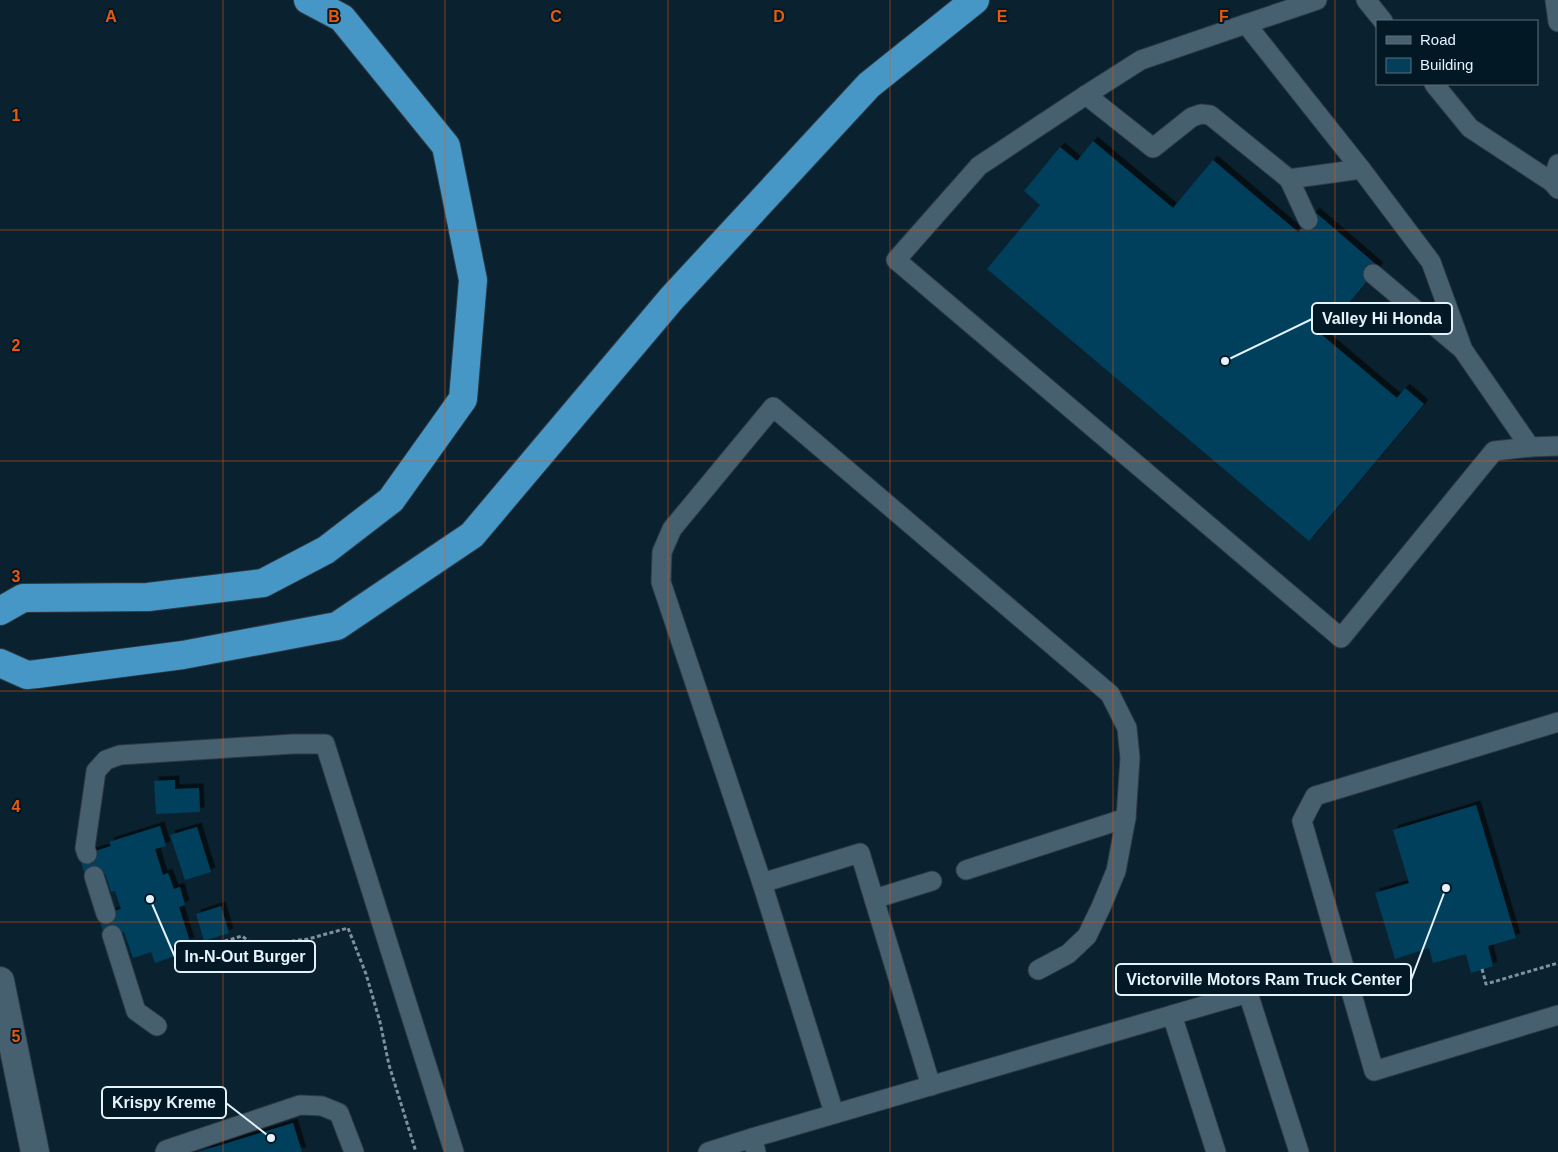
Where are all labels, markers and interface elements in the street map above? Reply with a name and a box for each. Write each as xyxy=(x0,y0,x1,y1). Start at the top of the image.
text: A xyxy=(105,8,117,25)
text: B xyxy=(328,8,340,25)
text: C xyxy=(550,8,562,25)
text: D xyxy=(773,8,785,25)
text: E xyxy=(997,8,1008,25)
text: F xyxy=(1219,8,1229,25)
legend xyxy=(1376,20,1538,85)
text: Road xyxy=(1420,31,1456,48)
text: Building xyxy=(1420,56,1473,73)
text: 1 xyxy=(12,107,21,124)
callout: Valley Hi Honda xyxy=(1312,303,1452,334)
text: Valley Hi Honda xyxy=(1322,310,1442,327)
text: 2 xyxy=(12,337,21,354)
text: 3 xyxy=(12,568,21,585)
text: 4 xyxy=(12,798,21,815)
callout: In-N-Out Burger xyxy=(175,941,315,972)
text: In-N-Out Burger xyxy=(185,948,305,965)
callout: Victorville Motors Ram Truck Center xyxy=(1116,964,1411,995)
text: Victorville Motors Ram Truck Center xyxy=(1126,971,1402,988)
text: 5 xyxy=(12,1028,21,1045)
callout: Krispy Kreme xyxy=(102,1087,226,1118)
text: Krispy Kreme xyxy=(112,1094,216,1111)

